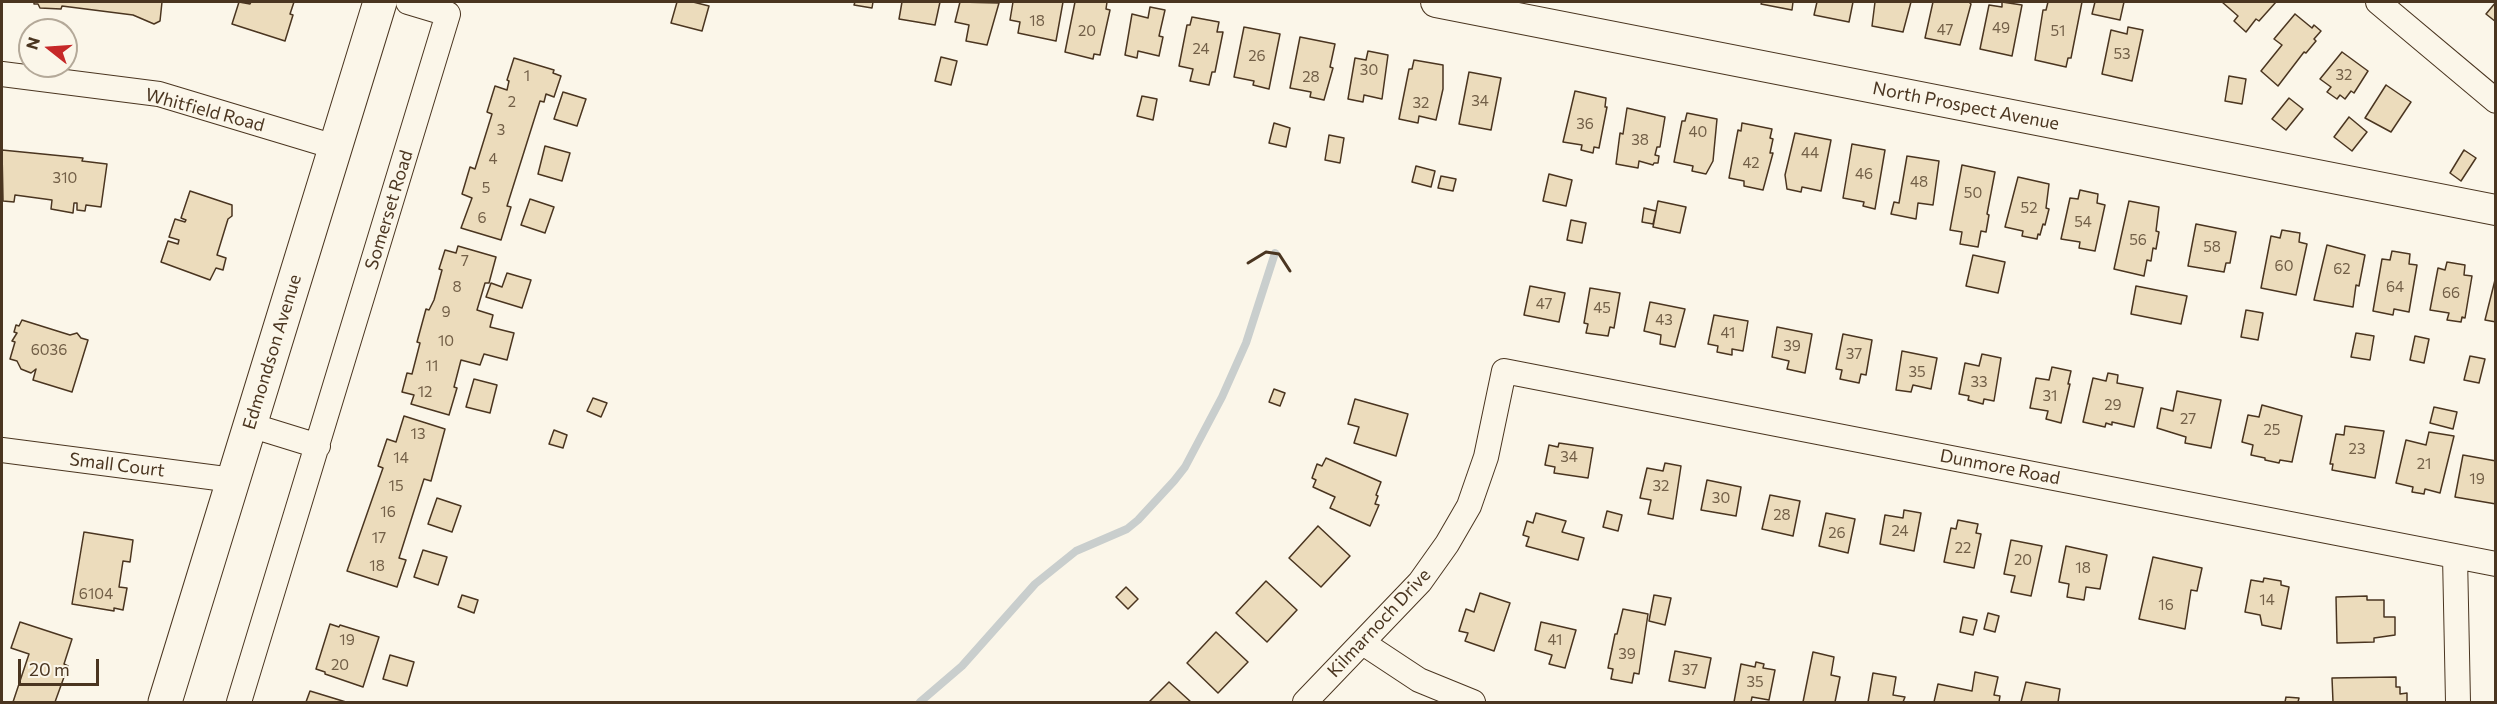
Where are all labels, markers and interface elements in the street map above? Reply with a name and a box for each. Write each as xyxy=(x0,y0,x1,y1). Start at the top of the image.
house number: 18 xyxy=(1029,12,1045,30)
north arrow xyxy=(18,18,78,78)
house number: 49 xyxy=(1992,19,2010,37)
house number: 47 xyxy=(1937,21,1953,39)
house number: 20 xyxy=(1078,22,1096,40)
house number: 51 xyxy=(2050,22,2066,40)
text: N xyxy=(21,35,43,52)
house number: 24 xyxy=(1192,40,1210,58)
house number: 53 xyxy=(2113,45,2131,63)
house number: 26 xyxy=(1248,47,1266,65)
house number: 30 xyxy=(1360,61,1378,79)
house number: 32 xyxy=(2336,66,2352,84)
house number: 1 xyxy=(524,67,530,85)
house number: 28 xyxy=(1302,68,1320,86)
street label: North Prospect Avenue xyxy=(1871,77,2061,135)
street label: Whitfield Road xyxy=(143,84,267,136)
house number: 34 xyxy=(1471,92,1489,110)
house number: 2 xyxy=(508,93,516,111)
house number: 32 xyxy=(1413,94,1429,112)
house number: 36 xyxy=(1576,115,1594,133)
house number: 3 xyxy=(497,121,505,139)
house number: 40 xyxy=(1689,123,1707,141)
house number: 38 xyxy=(1631,131,1649,149)
house number: 44 xyxy=(1801,144,1819,162)
street label: Somerset Road xyxy=(361,148,417,272)
house number: 4 xyxy=(489,150,497,168)
house number: 42 xyxy=(1742,154,1760,172)
house number: 46 xyxy=(1855,165,1873,183)
house number: 310 xyxy=(53,169,77,187)
house number: 48 xyxy=(1910,173,1928,191)
house number: 5 xyxy=(482,179,490,197)
house number: 50 xyxy=(1964,184,1982,202)
house number: 52 xyxy=(2021,199,2037,217)
house number: 6 xyxy=(477,209,487,227)
house number: 54 xyxy=(2074,213,2092,231)
house number: 56 xyxy=(2129,231,2147,249)
house number: 58 xyxy=(2203,238,2221,256)
house number: 7 xyxy=(461,252,469,270)
house number: 60 xyxy=(2275,257,2293,275)
house number: 62 xyxy=(2333,260,2351,278)
street label: Edmondson Avenue xyxy=(238,272,306,432)
house number: 8 xyxy=(452,278,462,296)
house number: 64 xyxy=(2386,278,2404,296)
house number: 66 xyxy=(2442,284,2460,302)
house number: 47 xyxy=(1536,295,1552,313)
house number: 45 xyxy=(1593,299,1611,317)
house number: 9 xyxy=(441,303,451,321)
house number: 43 xyxy=(1655,311,1673,329)
house number: 41 xyxy=(1721,324,1735,342)
house number: 10 xyxy=(438,332,454,350)
house number: 39 xyxy=(1783,337,1801,355)
house number: 6036 xyxy=(31,341,67,359)
house number: 37 xyxy=(1846,345,1862,363)
house number: 11 xyxy=(426,357,438,375)
house number: 35 xyxy=(1908,363,1926,381)
house number: 33 xyxy=(1970,373,1988,391)
house number: 12 xyxy=(418,383,432,401)
house number: 31 xyxy=(2043,387,2057,405)
house number: 29 xyxy=(2104,396,2122,414)
house number: 27 xyxy=(2180,410,2196,428)
house number: 25 xyxy=(2264,421,2280,439)
house number: 13 xyxy=(411,425,425,443)
house number: 23 xyxy=(2349,440,2365,458)
street label: Dunmore Road xyxy=(1938,445,2062,489)
street label: Small Court xyxy=(68,448,166,482)
house number: 34 xyxy=(1560,448,1578,466)
house number: 14 xyxy=(393,449,409,467)
house number: 21 xyxy=(2417,455,2431,473)
house number: 19 xyxy=(2469,470,2485,488)
house number: 15 xyxy=(388,477,404,495)
house number: 32 xyxy=(1653,477,1669,495)
house number: 30 xyxy=(1712,489,1730,507)
house number: 16 xyxy=(380,503,396,521)
house number: 28 xyxy=(1773,506,1791,524)
house number: 24 xyxy=(1891,522,1909,540)
house number: 26 xyxy=(1828,524,1846,542)
house number: 17 xyxy=(372,529,386,547)
house number: 22 xyxy=(1955,539,1971,557)
house number: 20 xyxy=(2014,551,2032,569)
house number: 18 xyxy=(369,557,385,575)
house number: 18 xyxy=(2075,559,2091,577)
street label: Kilmarnoch Drive xyxy=(1323,564,1435,682)
house number: 6104 xyxy=(79,585,113,603)
house number: 14 xyxy=(2259,591,2275,609)
house number: 16 xyxy=(2158,596,2174,614)
house number: 19 xyxy=(339,631,355,649)
house number: 41 xyxy=(1548,631,1562,649)
house number: 39 xyxy=(1618,645,1636,663)
scale bar xyxy=(21,647,102,685)
house number: 20 xyxy=(331,656,349,674)
text: 20 m xyxy=(29,658,70,680)
house number: 37 xyxy=(1682,661,1698,679)
house number: 35 xyxy=(1746,673,1764,691)

